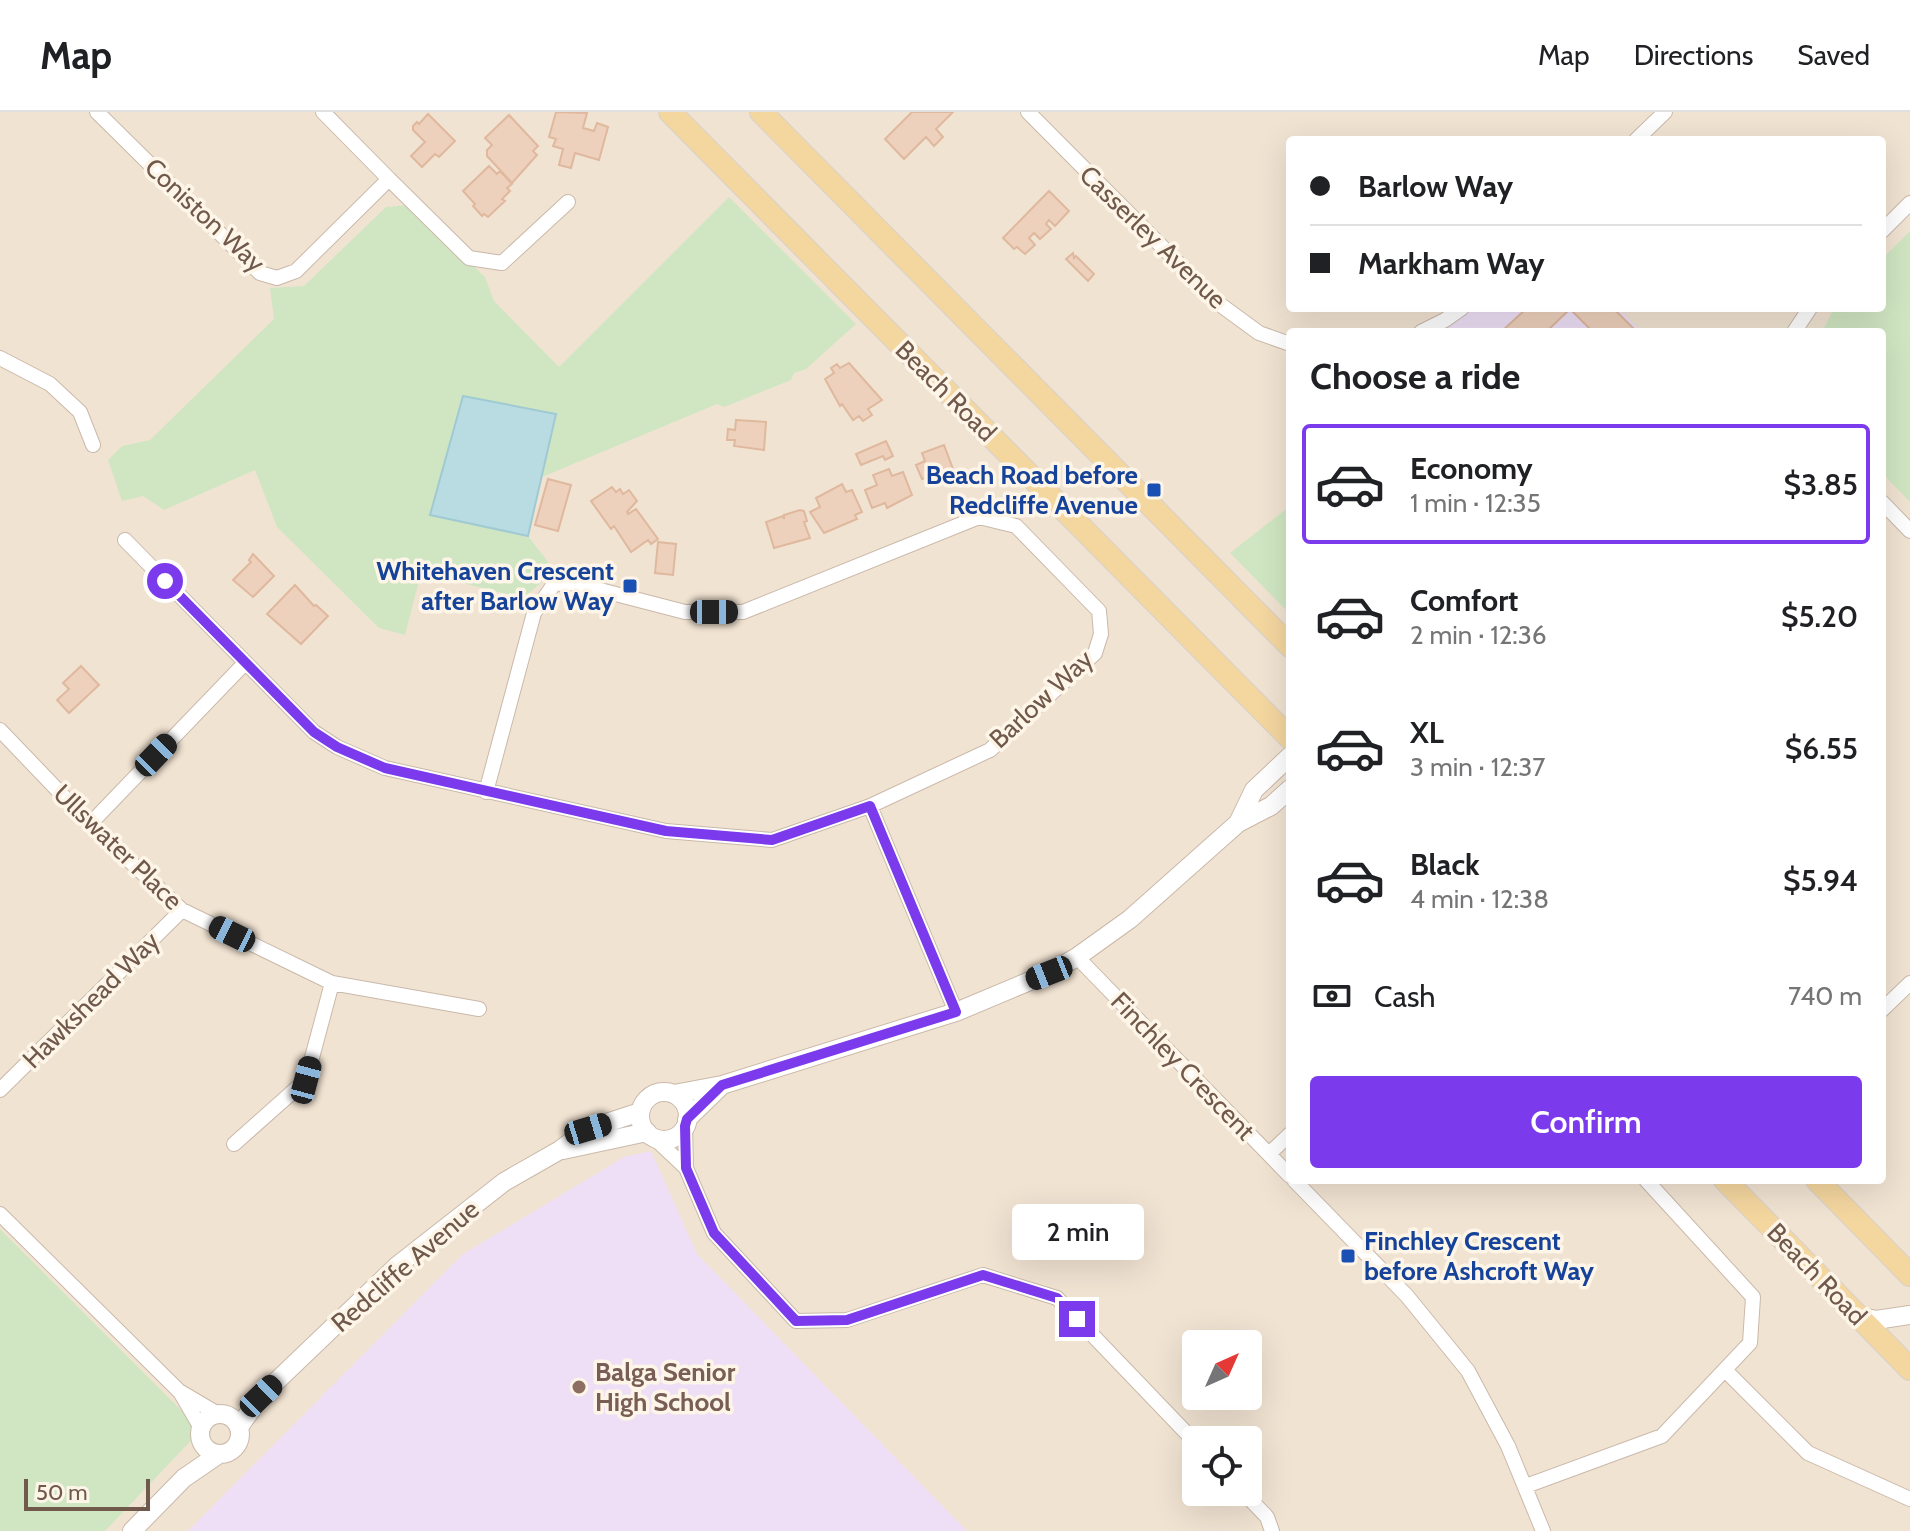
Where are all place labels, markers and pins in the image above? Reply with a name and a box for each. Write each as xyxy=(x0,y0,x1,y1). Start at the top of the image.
place label: Beach Road before Redcliffe Avenue xyxy=(926,459,1138,521)
marker: Beach Road before Redcliffe Avenue xyxy=(1145,481,1163,499)
place label: Whitehaven Crescent after Barlow Way xyxy=(376,555,614,617)
marker: Whitehaven Crescent after Barlow Way xyxy=(621,577,639,595)
place label: Finchley Crescent before Ashcroft Way xyxy=(1364,1225,1594,1287)
marker: Finchley Crescent before Ashcroft Way xyxy=(1339,1247,1357,1265)
place label: Balga Senior High School xyxy=(595,1356,736,1418)
marker: Balga Senior High School xyxy=(570,1378,588,1396)

